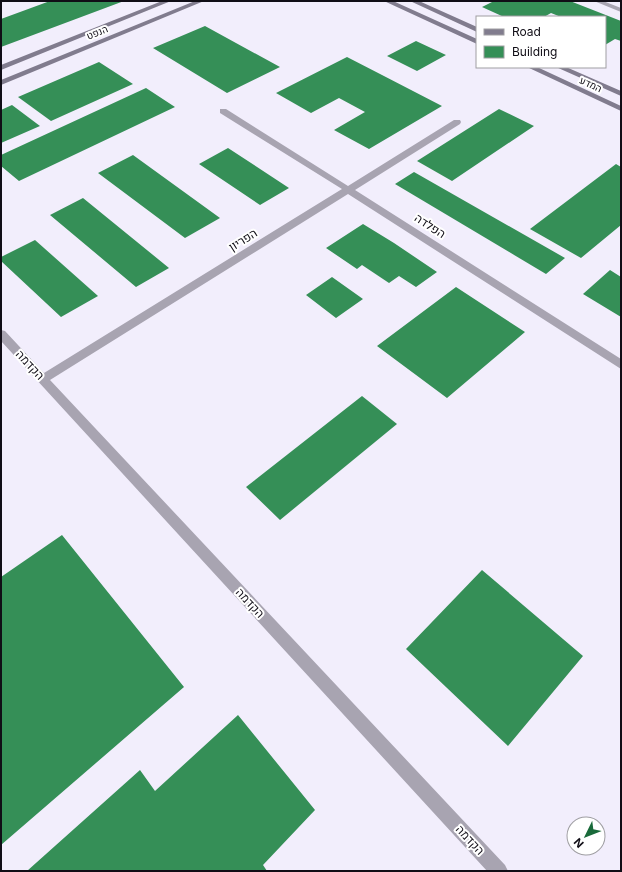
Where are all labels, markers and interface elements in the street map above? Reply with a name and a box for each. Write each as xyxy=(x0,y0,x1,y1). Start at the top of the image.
legend xyxy=(476,16,606,68)
street label: הנפט xyxy=(85,22,110,42)
text: Road xyxy=(512,24,541,39)
text: Building xyxy=(512,44,557,59)
street label: המדע xyxy=(578,74,604,94)
street label: הפלדה xyxy=(412,210,449,241)
street label: הפריון xyxy=(226,225,260,254)
street label: הקדמה xyxy=(13,347,48,383)
street label: הקדמה xyxy=(233,585,268,621)
north arrow xyxy=(566,816,606,856)
street label: הקדמה xyxy=(453,822,488,858)
text: N xyxy=(571,835,587,851)

